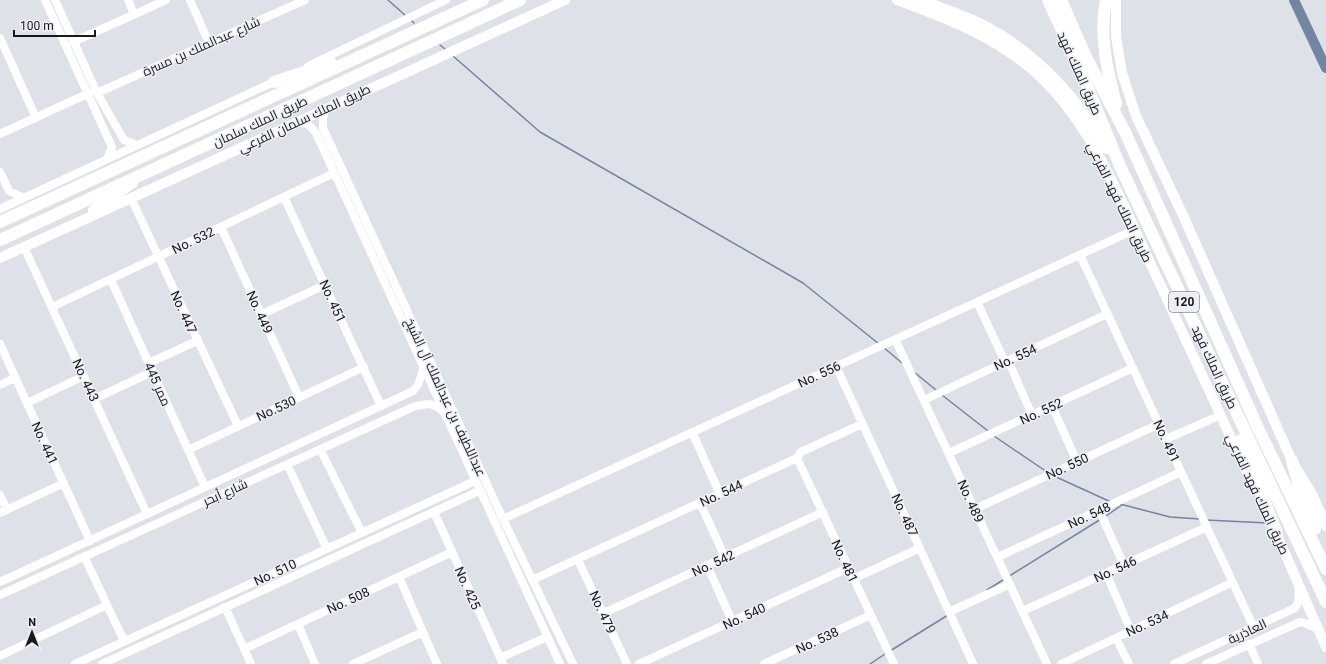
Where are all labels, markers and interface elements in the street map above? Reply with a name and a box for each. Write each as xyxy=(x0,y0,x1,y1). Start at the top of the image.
scale bar xyxy=(14,12,95,38)
street label: شارع عبدالملك بن مسرة xyxy=(140,14,263,80)
text: 100 m xyxy=(20,19,54,33)
street label: طريق الملك فهد xyxy=(1054,29,1105,117)
street label: طريق الملك سلمان الفرعي xyxy=(235,80,373,156)
street label: طريق الملك سلمان xyxy=(210,92,310,150)
street label: طريق الملك فهد الفرعي xyxy=(1081,140,1155,266)
street label: No. 532 xyxy=(170,224,217,257)
street label: No. 451 xyxy=(316,278,349,325)
street label: No. 447 xyxy=(167,289,200,336)
street label: No. 449 xyxy=(243,289,276,336)
road number: 120 xyxy=(1169,292,1199,312)
street label: عبداللطيف بن عبدالملك آل الشيخ xyxy=(401,315,489,479)
street label: طريق الملك فهد xyxy=(1189,323,1240,411)
street label: No. 554 xyxy=(992,341,1040,374)
street label: No. 443 xyxy=(69,357,102,404)
street label: No. 556 xyxy=(796,358,843,391)
street label: ممر 445 xyxy=(141,360,174,408)
street label: No.530 xyxy=(254,393,298,424)
street label: No. 552 xyxy=(1018,395,1065,428)
street label: No. 491 xyxy=(1150,418,1183,465)
street label: No. 441 xyxy=(28,420,61,467)
street label: طريق الملك فهد الفرعي xyxy=(1220,431,1292,558)
street label: No. 550 xyxy=(1044,450,1091,483)
street label: شارع أبحر xyxy=(199,475,250,510)
street label: No. 544 xyxy=(698,477,746,510)
street label: No. 489 xyxy=(954,478,987,525)
street label: No. 487 xyxy=(888,492,921,539)
street label: No. 548 xyxy=(1066,499,1113,532)
street label: No. 481 xyxy=(828,538,861,585)
street label: No. 542 xyxy=(690,547,737,580)
street label: No. 546 xyxy=(1092,553,1139,586)
street label: No. 510 xyxy=(252,556,299,589)
street label: No. 425 xyxy=(451,564,484,612)
street label: No. 508 xyxy=(325,584,372,617)
street label: No. 479 xyxy=(586,589,619,636)
street label: No. 540 xyxy=(721,600,768,633)
street label: No. 534 xyxy=(1124,607,1172,640)
north arrow xyxy=(12,612,52,652)
text: N xyxy=(28,616,36,629)
street label: العاذرية xyxy=(1226,616,1269,647)
street label: No. 538 xyxy=(794,624,841,657)

